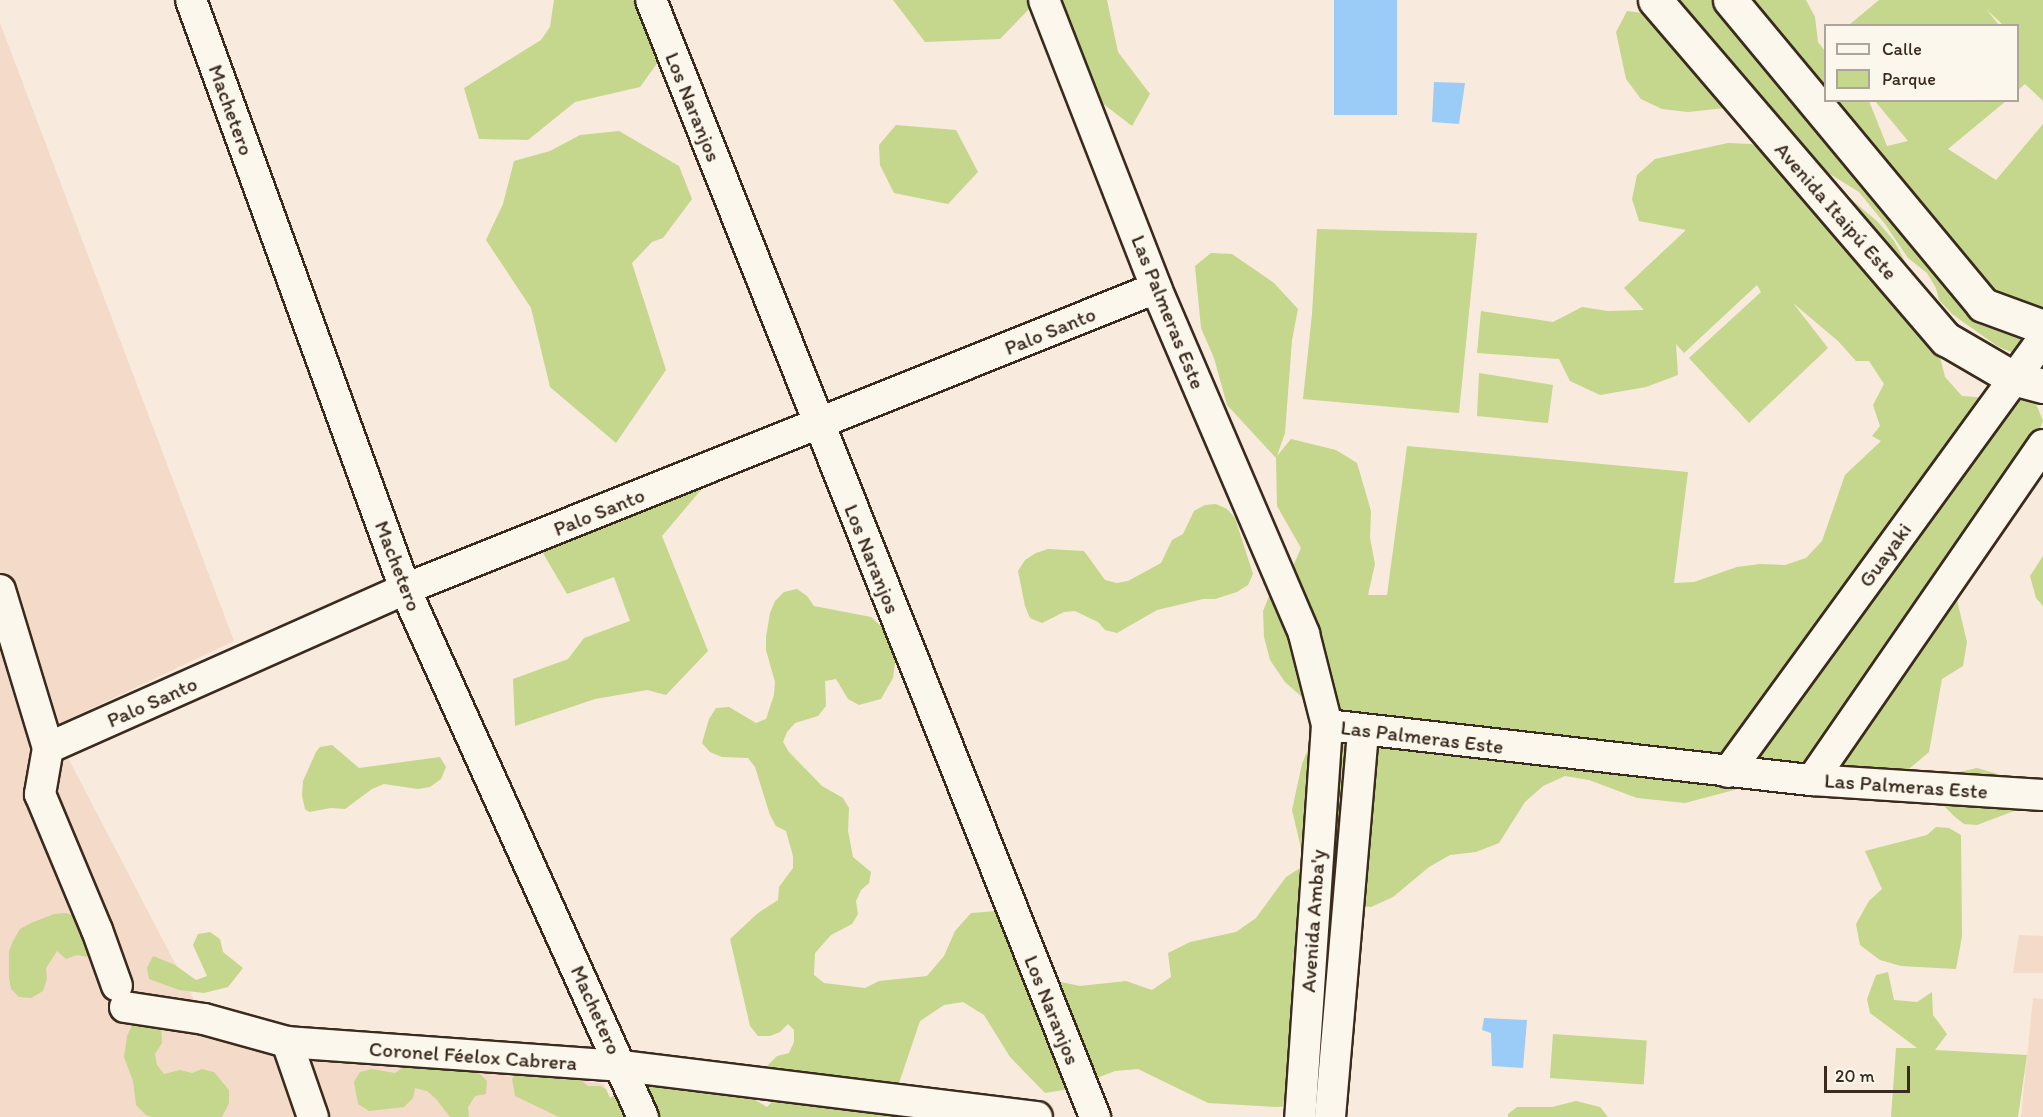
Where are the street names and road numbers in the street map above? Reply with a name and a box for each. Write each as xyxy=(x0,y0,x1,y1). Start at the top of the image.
street label: Los Naranjos xyxy=(660,49,726,165)
street label: Machetero xyxy=(203,61,259,159)
street label: Avenida Itaipú Este xyxy=(1769,137,1903,285)
street label: Las Palmeras Este xyxy=(1126,232,1210,392)
street label: Palo Santo xyxy=(1000,301,1100,361)
street label: Palo Santo xyxy=(549,482,649,542)
street label: Los Naranjos xyxy=(839,501,905,617)
street label: Machetero xyxy=(369,517,427,615)
street label: Guayaki xyxy=(1853,518,1917,592)
street label: Palo Santo xyxy=(103,671,201,733)
street label: Las Palmeras Este xyxy=(1340,715,1504,759)
street label: Las Palmeras Este xyxy=(1824,768,1988,804)
street label: Avenida Amba'y xyxy=(1295,849,1331,993)
street label: Los Naranjos xyxy=(1019,952,1085,1068)
street label: Machetero xyxy=(565,961,627,1059)
street label: Coronel Féelox Cabrera xyxy=(368,1036,578,1076)

